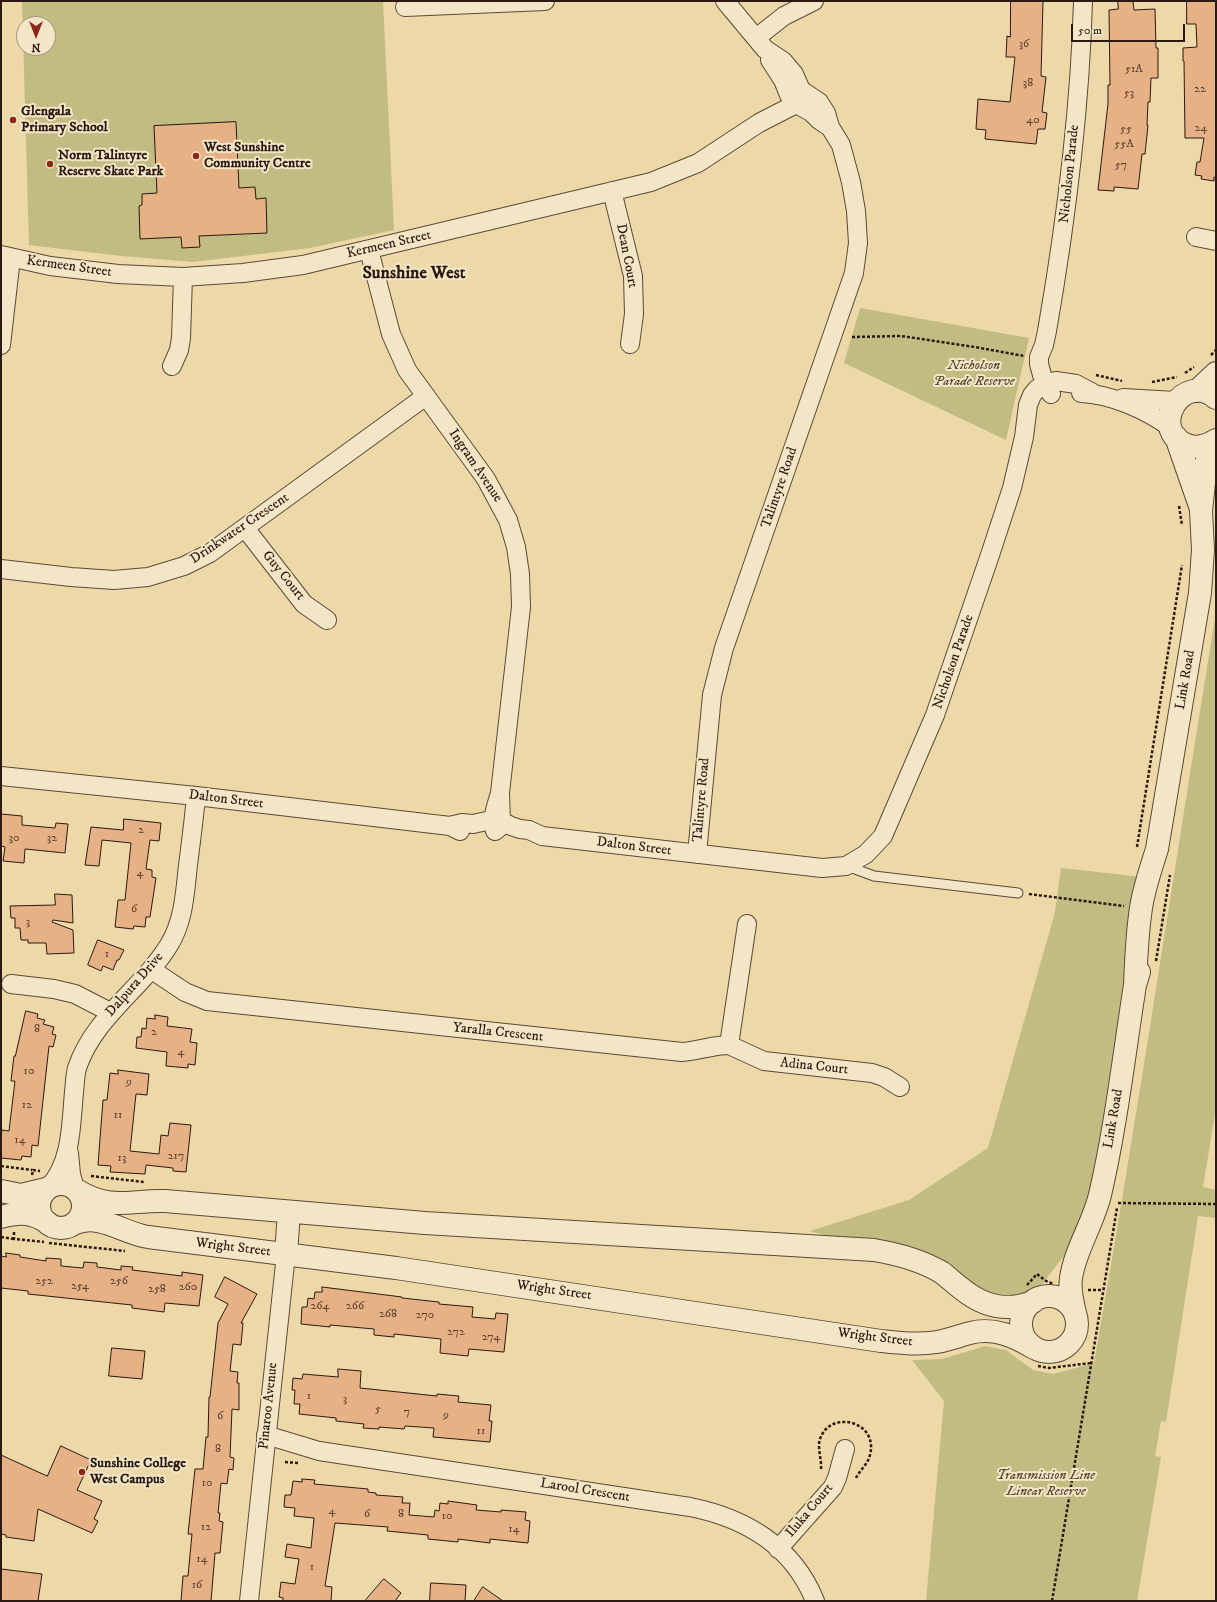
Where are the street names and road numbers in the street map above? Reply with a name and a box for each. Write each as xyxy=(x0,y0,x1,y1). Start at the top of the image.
street label: Nicholson Parade xyxy=(1056,124,1084,224)
street label: Dean Court xyxy=(612,222,640,290)
street label: Kermeen Street xyxy=(345,227,433,263)
street label: Kermeen Street xyxy=(25,253,113,281)
street label: Ingram Avenue xyxy=(444,426,506,506)
street label: Talintyre Road xyxy=(758,445,802,531)
street label: Drinkwater Crescent xyxy=(187,490,293,568)
street label: Guy Court xyxy=(258,548,308,604)
street label: Nicholson Parade xyxy=(930,613,978,711)
street label: Link Road xyxy=(1173,649,1199,711)
street label: Talintyre Road xyxy=(690,757,714,843)
street label: Dalton Street xyxy=(188,787,264,813)
street label: Dalton Street xyxy=(596,834,672,860)
street label: Dalpura Drive xyxy=(103,949,167,1021)
street label: Yaralla Crescent xyxy=(452,1020,544,1046)
street label: Adina Court xyxy=(779,1055,849,1079)
street label: Link Road xyxy=(1101,1088,1127,1150)
street label: Wright Street xyxy=(194,1235,272,1261)
street label: Wright Street xyxy=(515,1277,593,1305)
street label: Wright Street xyxy=(836,1325,914,1351)
street label: Pinaroo Avenue xyxy=(256,1362,282,1450)
street label: Larool Crescent xyxy=(539,1476,631,1506)
street label: Iluka Court xyxy=(783,1481,837,1541)

